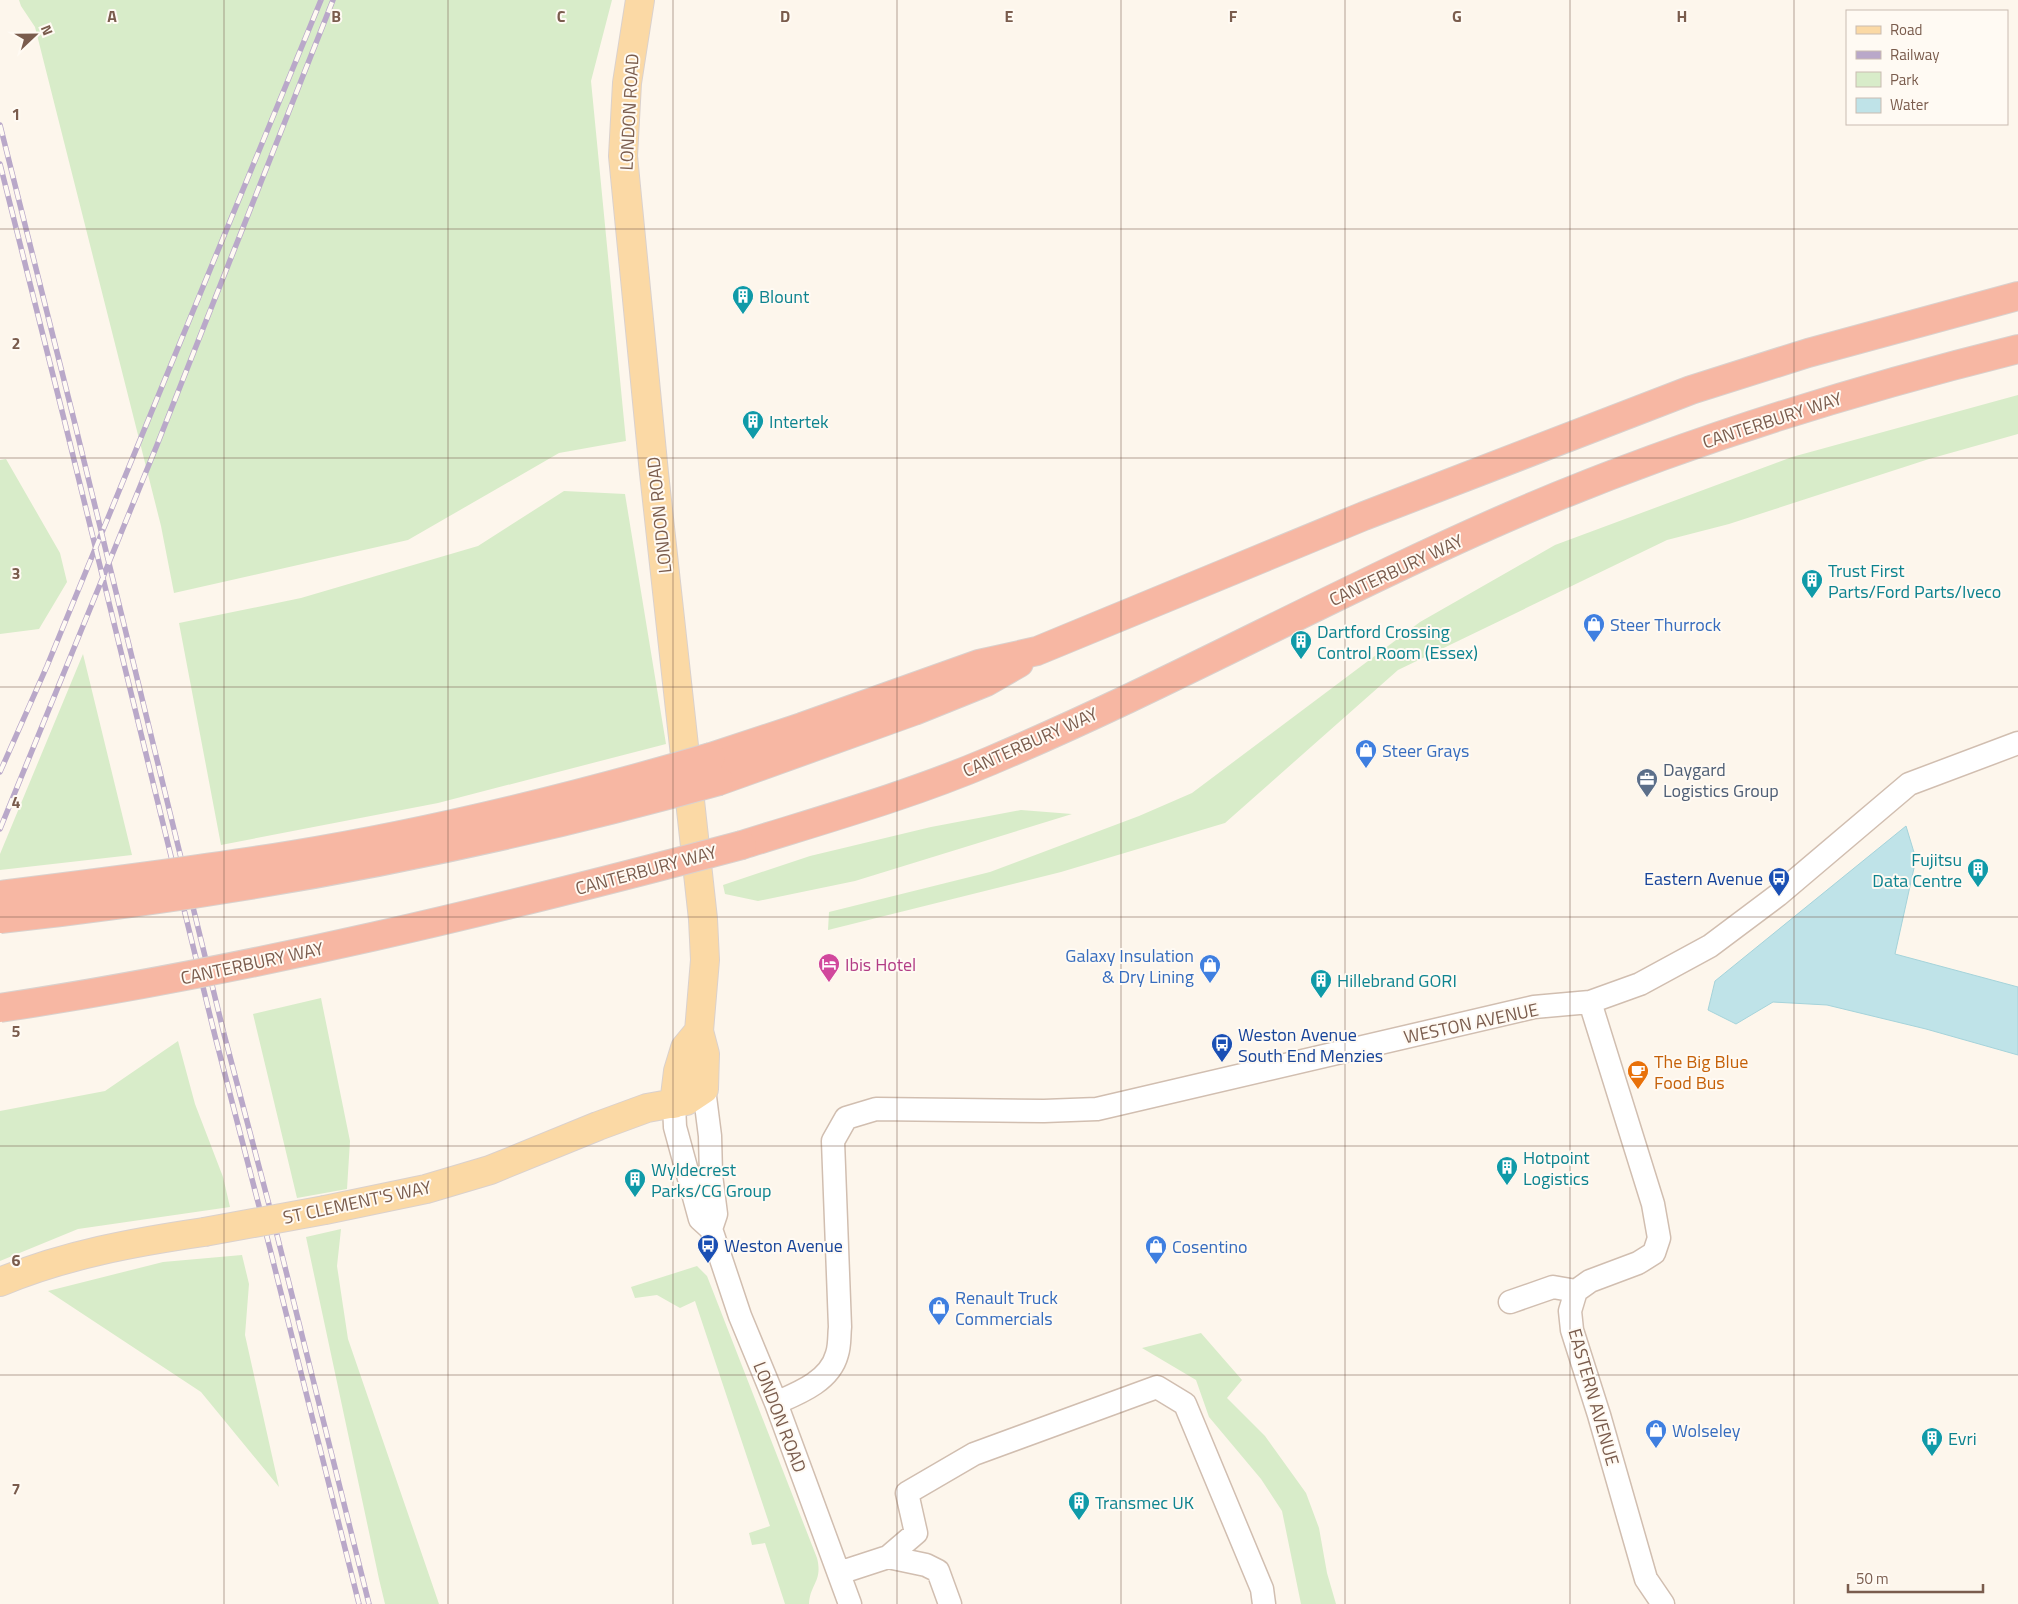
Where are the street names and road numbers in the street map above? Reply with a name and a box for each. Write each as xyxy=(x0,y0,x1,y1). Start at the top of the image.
street label: LONDON ROAD xyxy=(612,53,646,171)
street label: CANTERBURY WAY xyxy=(1699,385,1846,455)
street label: LONDON ROAD xyxy=(639,455,679,575)
street label: CANTERBURY WAY xyxy=(1324,527,1468,613)
street label: CANTERBURY WAY xyxy=(958,700,1102,784)
street label: CANTERBURY WAY xyxy=(572,838,720,902)
street label: CANTERBURY WAY xyxy=(178,935,326,991)
street label: WESTON AVENUE xyxy=(1401,996,1541,1050)
street label: ST CLEMENT'S WAY xyxy=(280,1173,434,1231)
street label: EASTERN AVENUE xyxy=(1562,1325,1626,1469)
street label: LONDON ROAD xyxy=(746,1358,814,1476)

